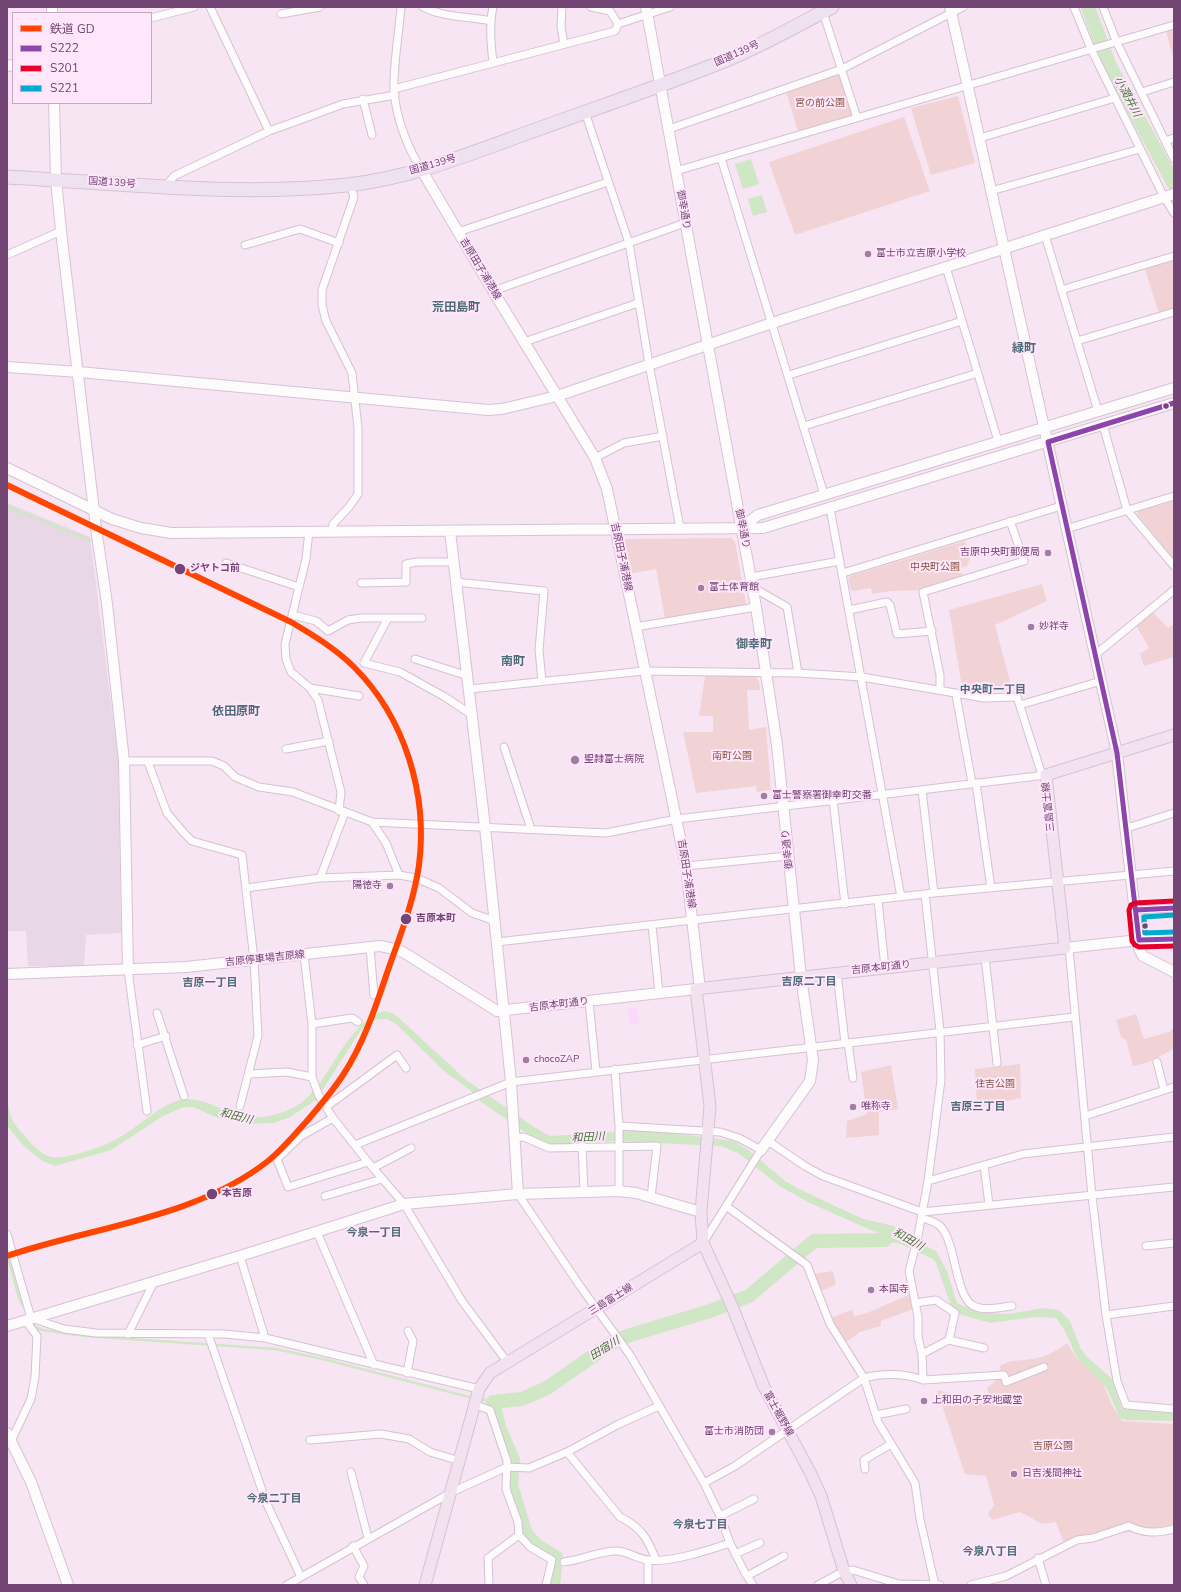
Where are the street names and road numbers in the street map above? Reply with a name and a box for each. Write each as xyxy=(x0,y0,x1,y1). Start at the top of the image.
street label: 国道139号 xyxy=(713,39,761,69)
street label: 国道139号 xyxy=(408,153,458,177)
street label: 国道139号 xyxy=(88,175,136,191)
street label: 御幸通り xyxy=(674,189,692,231)
street label: 吉原田子浦港線 xyxy=(457,236,503,302)
street label: 御幸通り xyxy=(732,508,752,550)
street label: 吉原田子浦港線 xyxy=(608,522,634,592)
street label: 三島富士線 xyxy=(1040,782,1058,832)
street label: 御幸通り xyxy=(780,828,796,870)
street label: 吉原田子浦港線 xyxy=(675,838,697,910)
street label: 吉原停車場吉原線 xyxy=(225,949,305,969)
street label: 吉原本町通り xyxy=(851,959,911,977)
street label: 吉原本町通り xyxy=(528,995,590,1015)
street label: 三島富士線 xyxy=(587,1282,635,1318)
street label: 富士裾野線 xyxy=(761,1389,795,1439)

